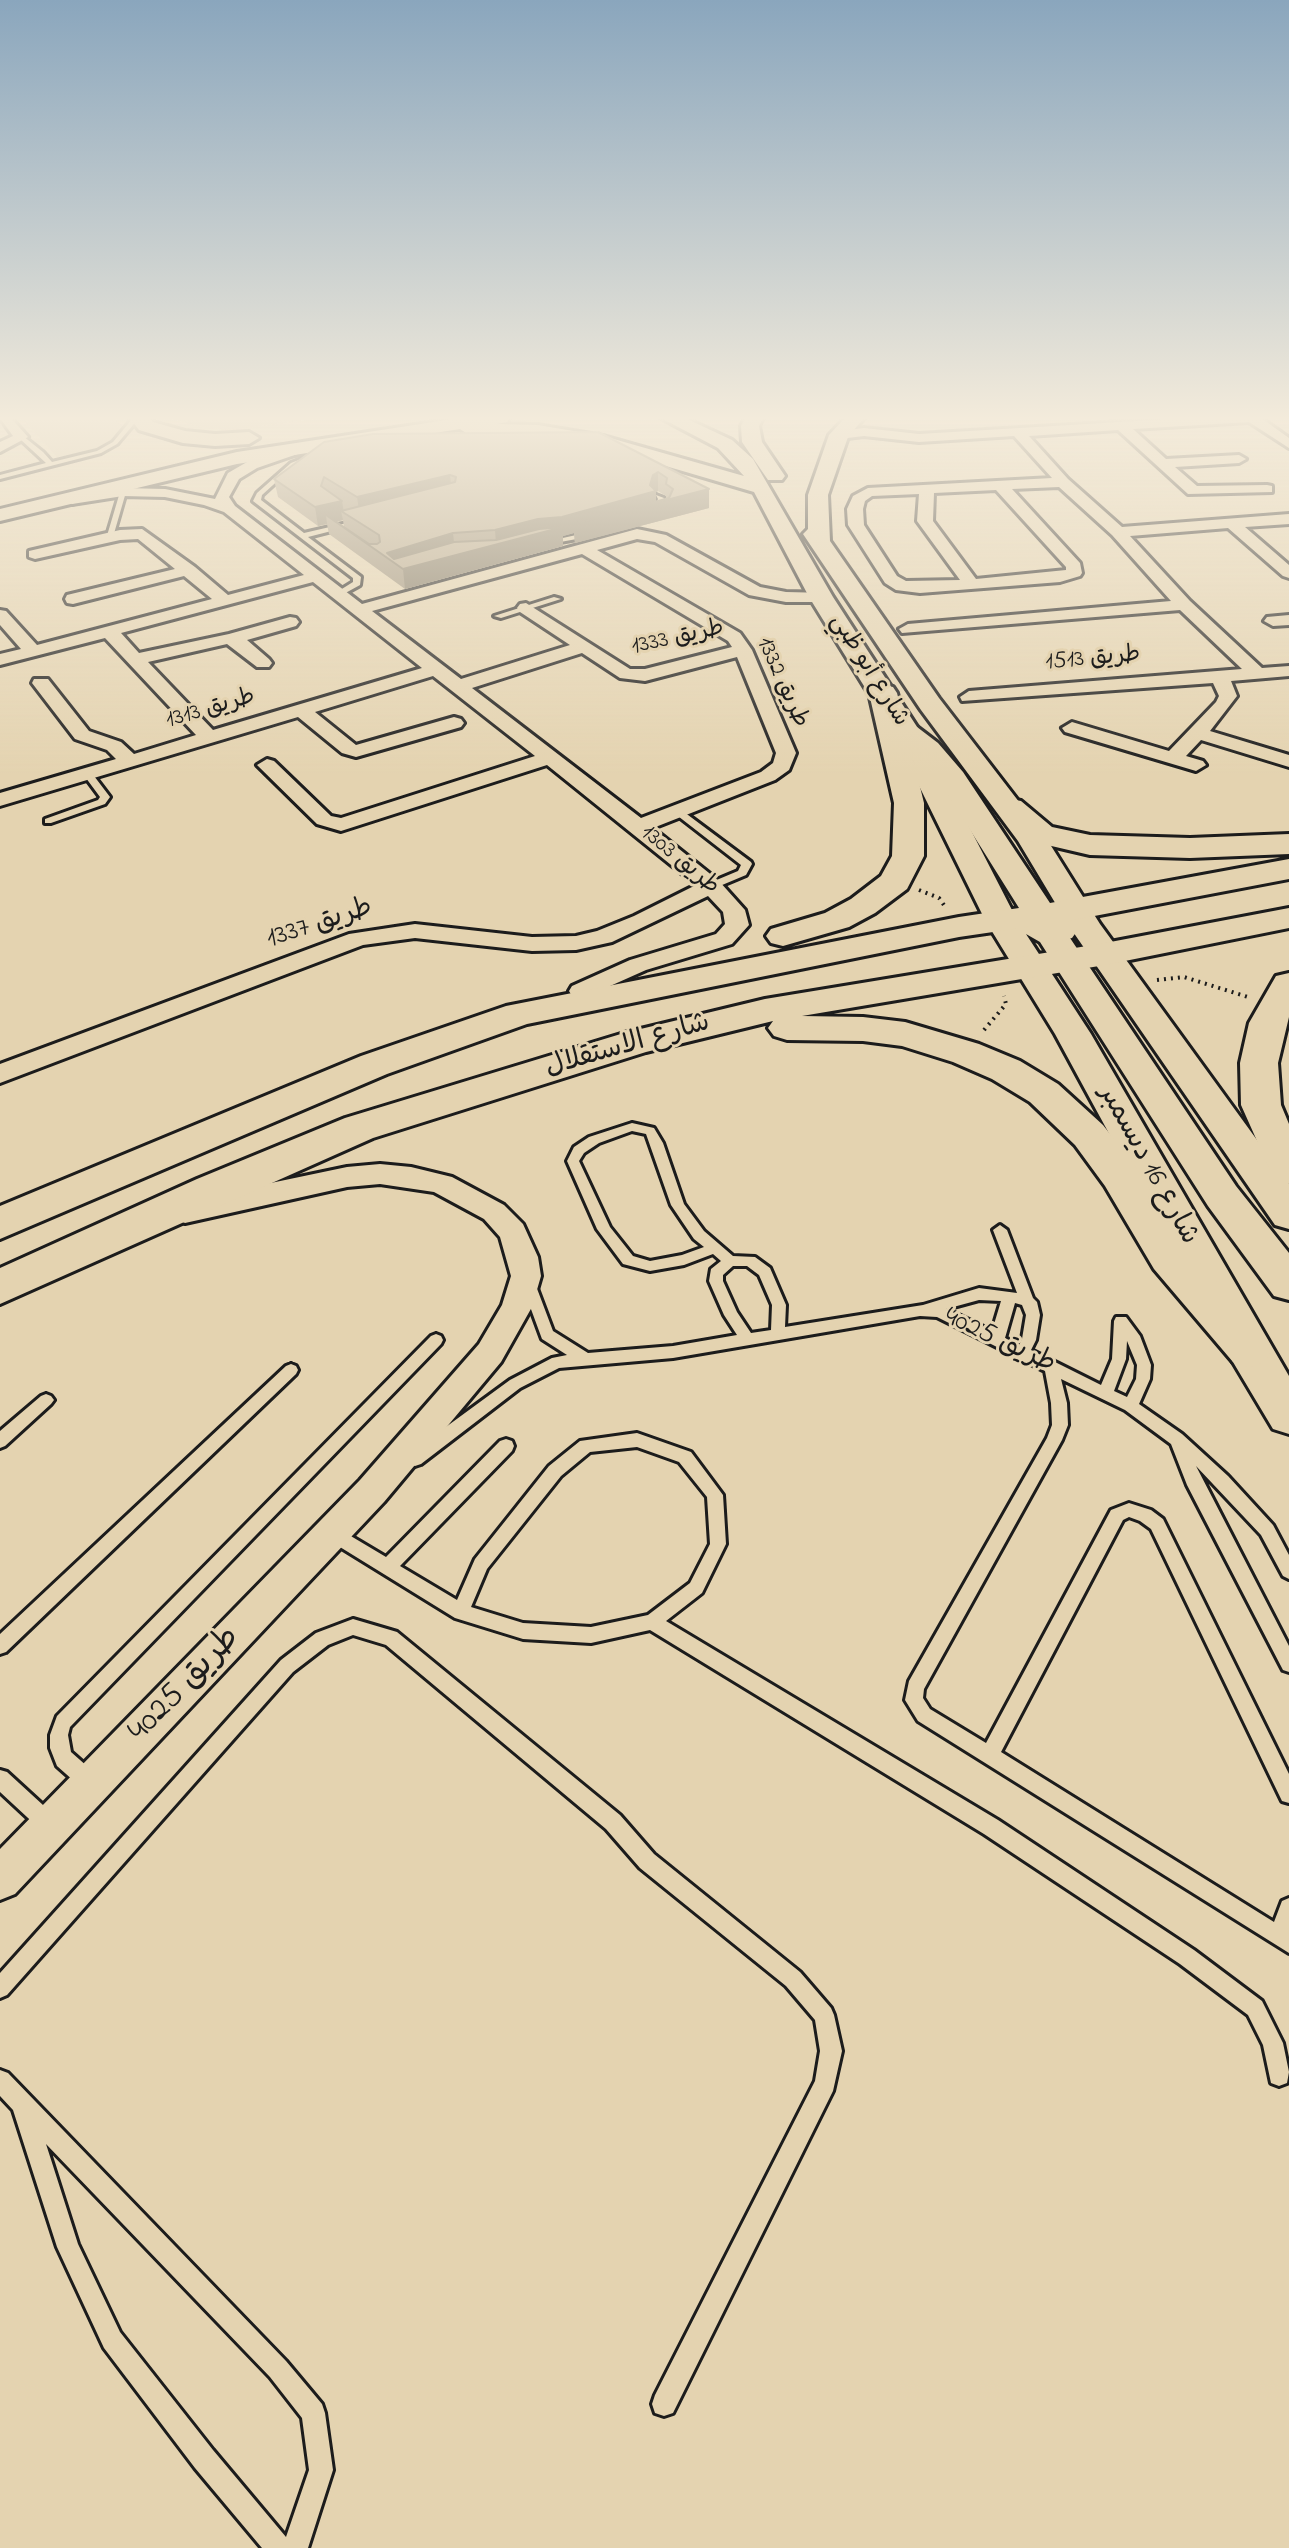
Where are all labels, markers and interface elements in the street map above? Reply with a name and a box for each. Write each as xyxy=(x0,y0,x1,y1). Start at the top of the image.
street label: شارع أبو ظبي xyxy=(822,610,914,732)
street label: طريق 1333 xyxy=(629,615,727,663)
street label: طريق 1332 xyxy=(748,633,814,733)
street label: طريق 1513 xyxy=(1044,642,1142,678)
street label: طريق 1313 xyxy=(163,684,259,736)
street label: طريق 1303 xyxy=(634,820,724,902)
street label: طريق 1337 xyxy=(263,892,377,958)
street label: شارع الاستقلال xyxy=(542,1007,714,1087)
street label: شارع 16 ديسمبر xyxy=(1089,1081,1205,1251)
street label: طريق 4025 xyxy=(938,1302,1060,1382)
street label: طريق 4025 xyxy=(121,1620,251,1752)

